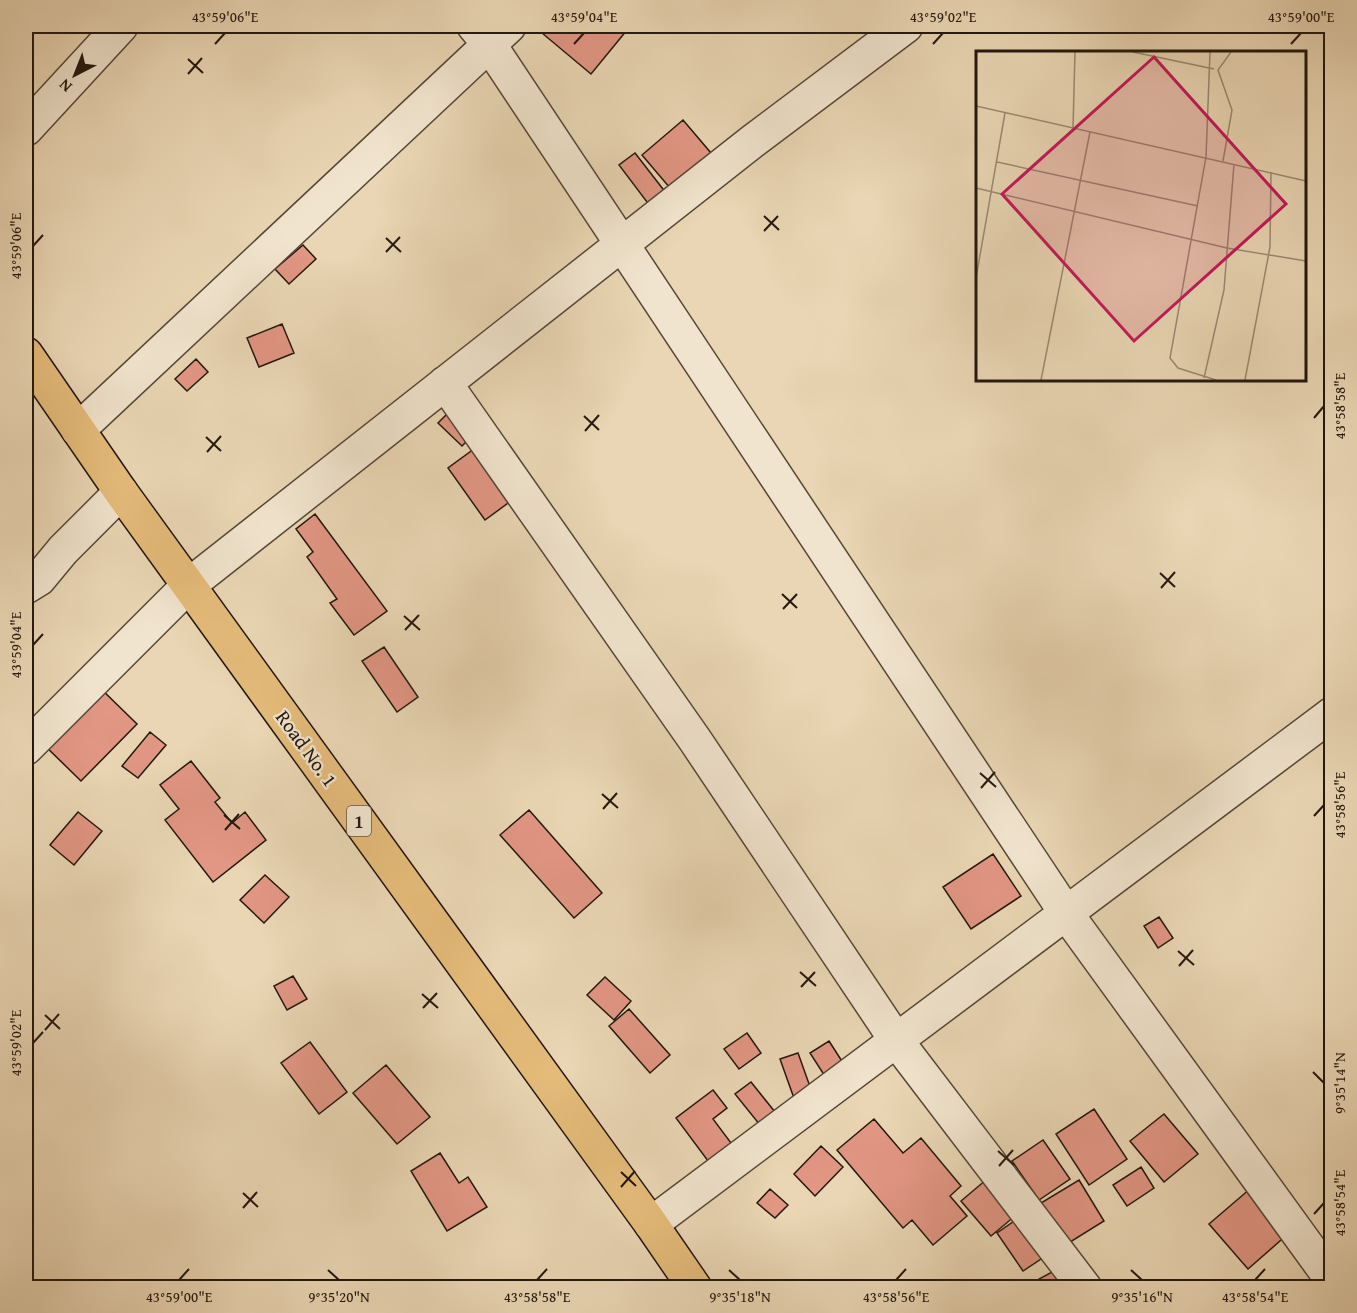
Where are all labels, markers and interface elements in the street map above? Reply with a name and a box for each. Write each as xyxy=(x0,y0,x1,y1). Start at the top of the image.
text: 43°59'06"E xyxy=(192,6,259,27)
text: 43°59'04"E xyxy=(551,6,618,27)
text: 43°59'02"E xyxy=(910,6,977,27)
text: 43°59'00"E xyxy=(1268,6,1335,27)
north arrow xyxy=(45,45,105,105)
inset map xyxy=(976,51,1306,381)
text: N xyxy=(53,73,77,99)
text: 43°59'06"E xyxy=(5,212,26,279)
text: 43°58'58"E xyxy=(1329,372,1350,439)
text: 43°59'04"E xyxy=(5,611,26,678)
street label: Road No. 1 xyxy=(269,704,345,792)
text: 43°58'56"E xyxy=(1329,771,1350,838)
road number: 1 xyxy=(347,806,371,836)
text: 43°59'02"E xyxy=(5,1009,26,1076)
text: 9°35'14"N xyxy=(1329,1052,1350,1114)
text: 43°58'54"E xyxy=(1329,1169,1350,1236)
text: 43°59'00"E xyxy=(146,1286,213,1307)
text: 9°35'20"N xyxy=(308,1286,370,1307)
text: 43°58'58"E xyxy=(504,1286,571,1307)
text: 9°35'18"N xyxy=(709,1286,771,1307)
text: 43°58'56"E xyxy=(863,1286,930,1307)
text: 9°35'16"N xyxy=(1111,1286,1173,1307)
text: 43°58'54"E xyxy=(1222,1286,1289,1307)

